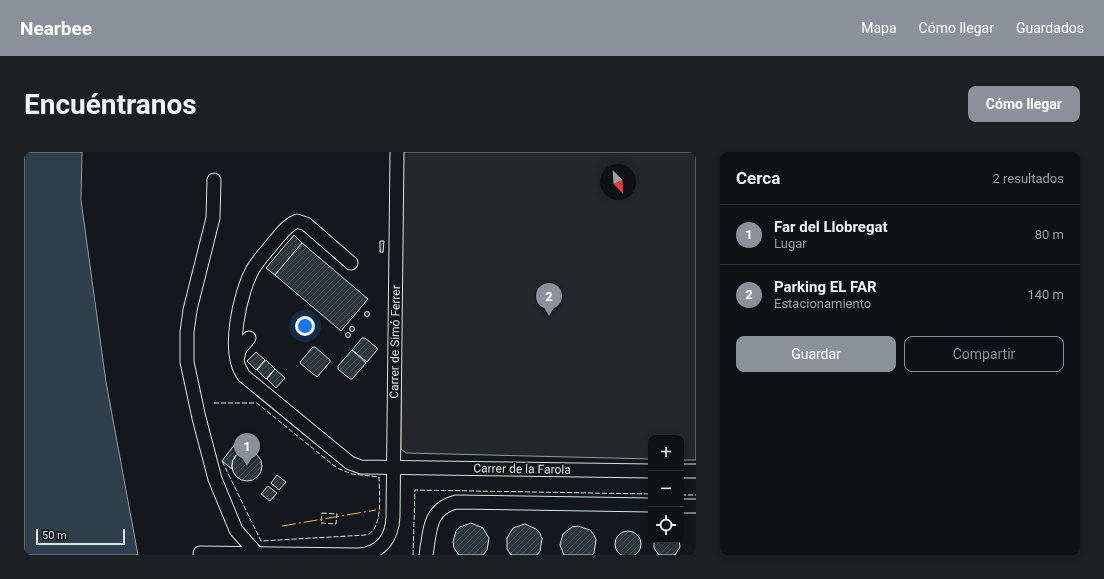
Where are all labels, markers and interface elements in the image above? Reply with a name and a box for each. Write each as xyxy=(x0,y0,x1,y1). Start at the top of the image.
text: Nearbee xyxy=(20,17,92,40)
text: Mapa xyxy=(861,20,897,36)
text: Cómo llegar xyxy=(919,20,994,36)
text: Guardados xyxy=(1016,20,1084,36)
button: Cómo llegar xyxy=(968,86,1080,122)
text: Encuéntranos xyxy=(24,88,197,121)
north arrow xyxy=(600,164,636,200)
text: Cerca xyxy=(736,168,780,188)
text: 2 resultados xyxy=(992,171,1064,186)
text: Far del Llobregat xyxy=(774,218,888,236)
text: 1 xyxy=(745,227,753,242)
text: 80 m xyxy=(1035,227,1064,242)
text: Lugar xyxy=(774,236,807,251)
text: Parking EL FAR xyxy=(774,278,877,296)
pin: 2 xyxy=(536,283,562,316)
street label: Carrer de Simó Ferrer xyxy=(387,285,403,399)
text: 2 xyxy=(745,287,753,302)
text: 140 m xyxy=(1027,287,1064,302)
text: Estacionamiento xyxy=(774,296,871,311)
your location xyxy=(295,316,315,336)
button: Guardar xyxy=(736,336,896,372)
button: Compartir xyxy=(904,336,1064,372)
pin: 1 xyxy=(234,433,260,466)
map controls xyxy=(648,435,684,543)
button: + xyxy=(648,435,684,471)
street label: Carrer de la Farola xyxy=(473,461,571,477)
button: − xyxy=(648,471,684,507)
button: locate xyxy=(648,507,684,543)
scale bar xyxy=(36,527,125,546)
text: 50 m xyxy=(42,529,67,542)

